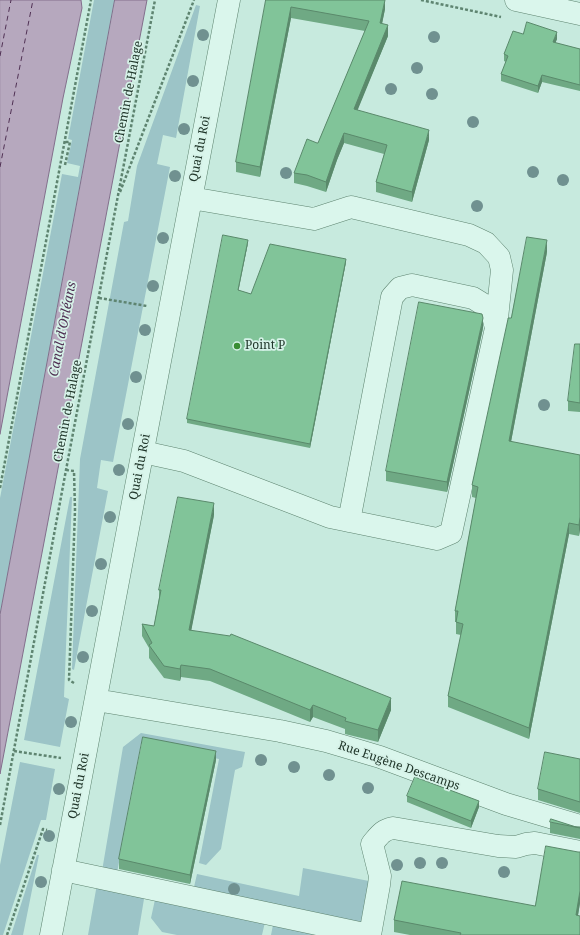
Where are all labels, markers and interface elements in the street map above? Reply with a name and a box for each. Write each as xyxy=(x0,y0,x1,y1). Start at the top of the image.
street label: Chemin de Halage xyxy=(112,40,146,144)
street label: Quai du Roi xyxy=(187,115,213,183)
water label: Canal d'Orléans xyxy=(46,280,80,378)
place label: Point P xyxy=(245,339,285,353)
marker: Point P xyxy=(232,341,242,351)
street label: Chemin de Halage xyxy=(51,359,85,463)
street label: Quai du Roi xyxy=(127,433,153,501)
street label: Rue Eugène Descamps xyxy=(336,738,462,794)
street label: Quai du Roi xyxy=(66,752,92,820)

